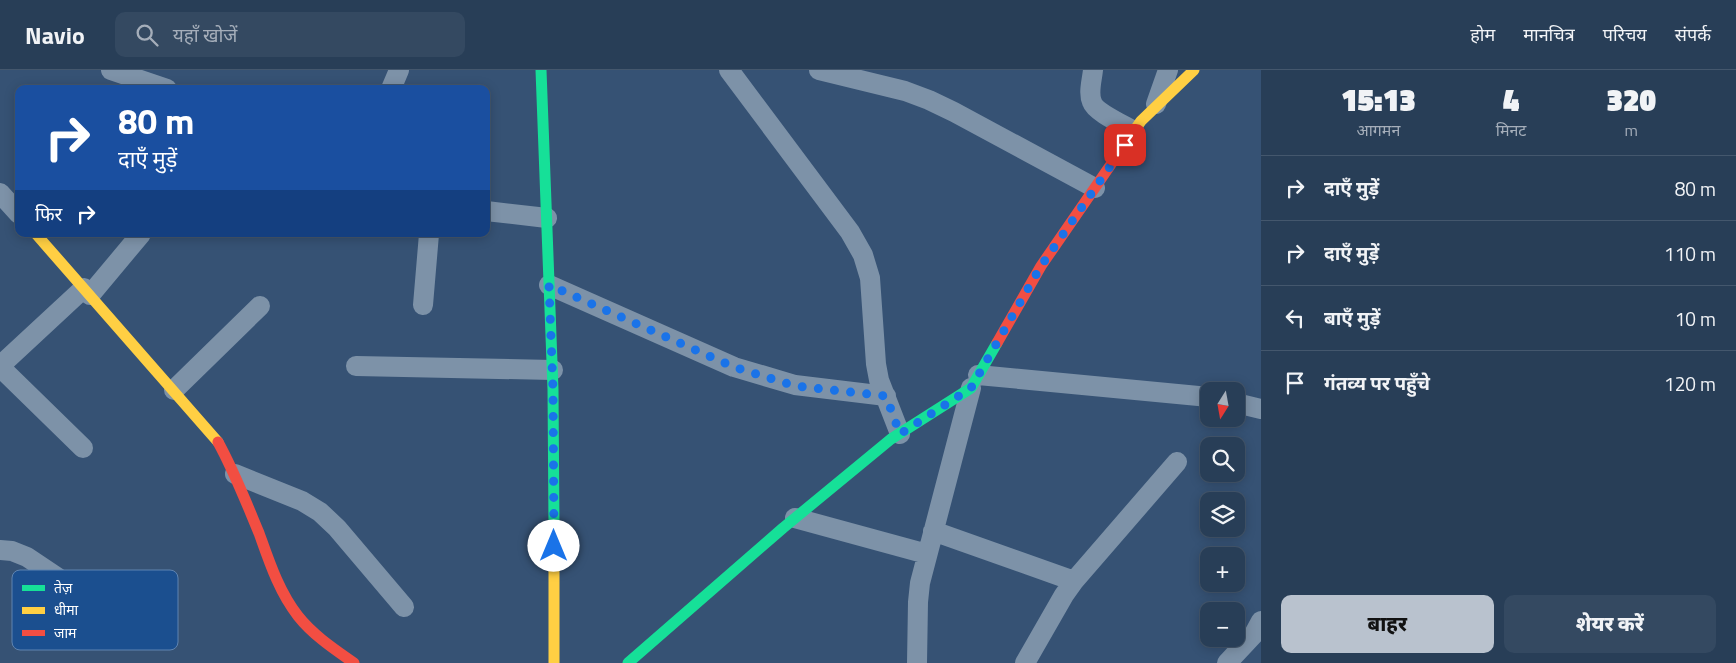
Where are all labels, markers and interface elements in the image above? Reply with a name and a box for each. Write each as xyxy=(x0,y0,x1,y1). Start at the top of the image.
search box xyxy=(115,12,465,57)
text: Navio xyxy=(25,17,85,53)
text: यहाँ खोजें xyxy=(173,20,237,49)
icon: search xyxy=(133,21,161,49)
text: होम xyxy=(1470,21,1495,48)
text: मानचित्र xyxy=(1523,21,1575,48)
text: परिचय xyxy=(1603,21,1647,48)
text: संपर्क xyxy=(1675,21,1711,48)
text: 15:13 xyxy=(1341,77,1416,123)
text: 4 xyxy=(1503,77,1519,123)
text: 320 xyxy=(1606,77,1656,123)
text: 80 m xyxy=(118,94,194,148)
icon: right xyxy=(35,105,100,170)
text: आगमन xyxy=(1356,118,1400,142)
text: मिनट xyxy=(1496,118,1526,142)
text: m xyxy=(1624,118,1638,142)
pin xyxy=(1104,124,1146,166)
icon: arrive xyxy=(1111,131,1139,159)
text: दाएँ मुड़ें xyxy=(118,142,177,176)
text: दाएँ मुड़ें xyxy=(1324,173,1379,202)
icon: right xyxy=(1281,174,1309,202)
text: 80 m xyxy=(1675,174,1716,203)
text: फिर xyxy=(35,199,62,228)
icon: right xyxy=(72,200,100,228)
text: दाएँ मुड़ें xyxy=(1324,238,1379,267)
icon: right xyxy=(1281,239,1309,267)
text: 110 m xyxy=(1664,239,1716,268)
text: बाएँ मुड़ें xyxy=(1324,303,1380,332)
icon: left xyxy=(1281,304,1309,332)
text: 10 m xyxy=(1675,304,1716,333)
text: गंतव्य पर पहुँचे xyxy=(1324,368,1430,397)
icon: arrive xyxy=(1281,369,1309,397)
text: 120 m xyxy=(1664,369,1716,398)
north arrow xyxy=(1200,382,1245,428)
map controls xyxy=(1200,382,1245,647)
button: search xyxy=(1200,437,1245,482)
button: layers xyxy=(1200,492,1245,537)
position arrow xyxy=(527,519,579,571)
button: + xyxy=(1200,547,1245,592)
legend xyxy=(12,570,178,650)
text: तेज़ xyxy=(54,577,73,598)
button: बाहर xyxy=(1281,595,1494,653)
button: शेयर करें xyxy=(1504,595,1716,653)
text: धीमा xyxy=(54,599,79,620)
button: − xyxy=(1200,602,1245,647)
text: जाम xyxy=(54,622,77,643)

